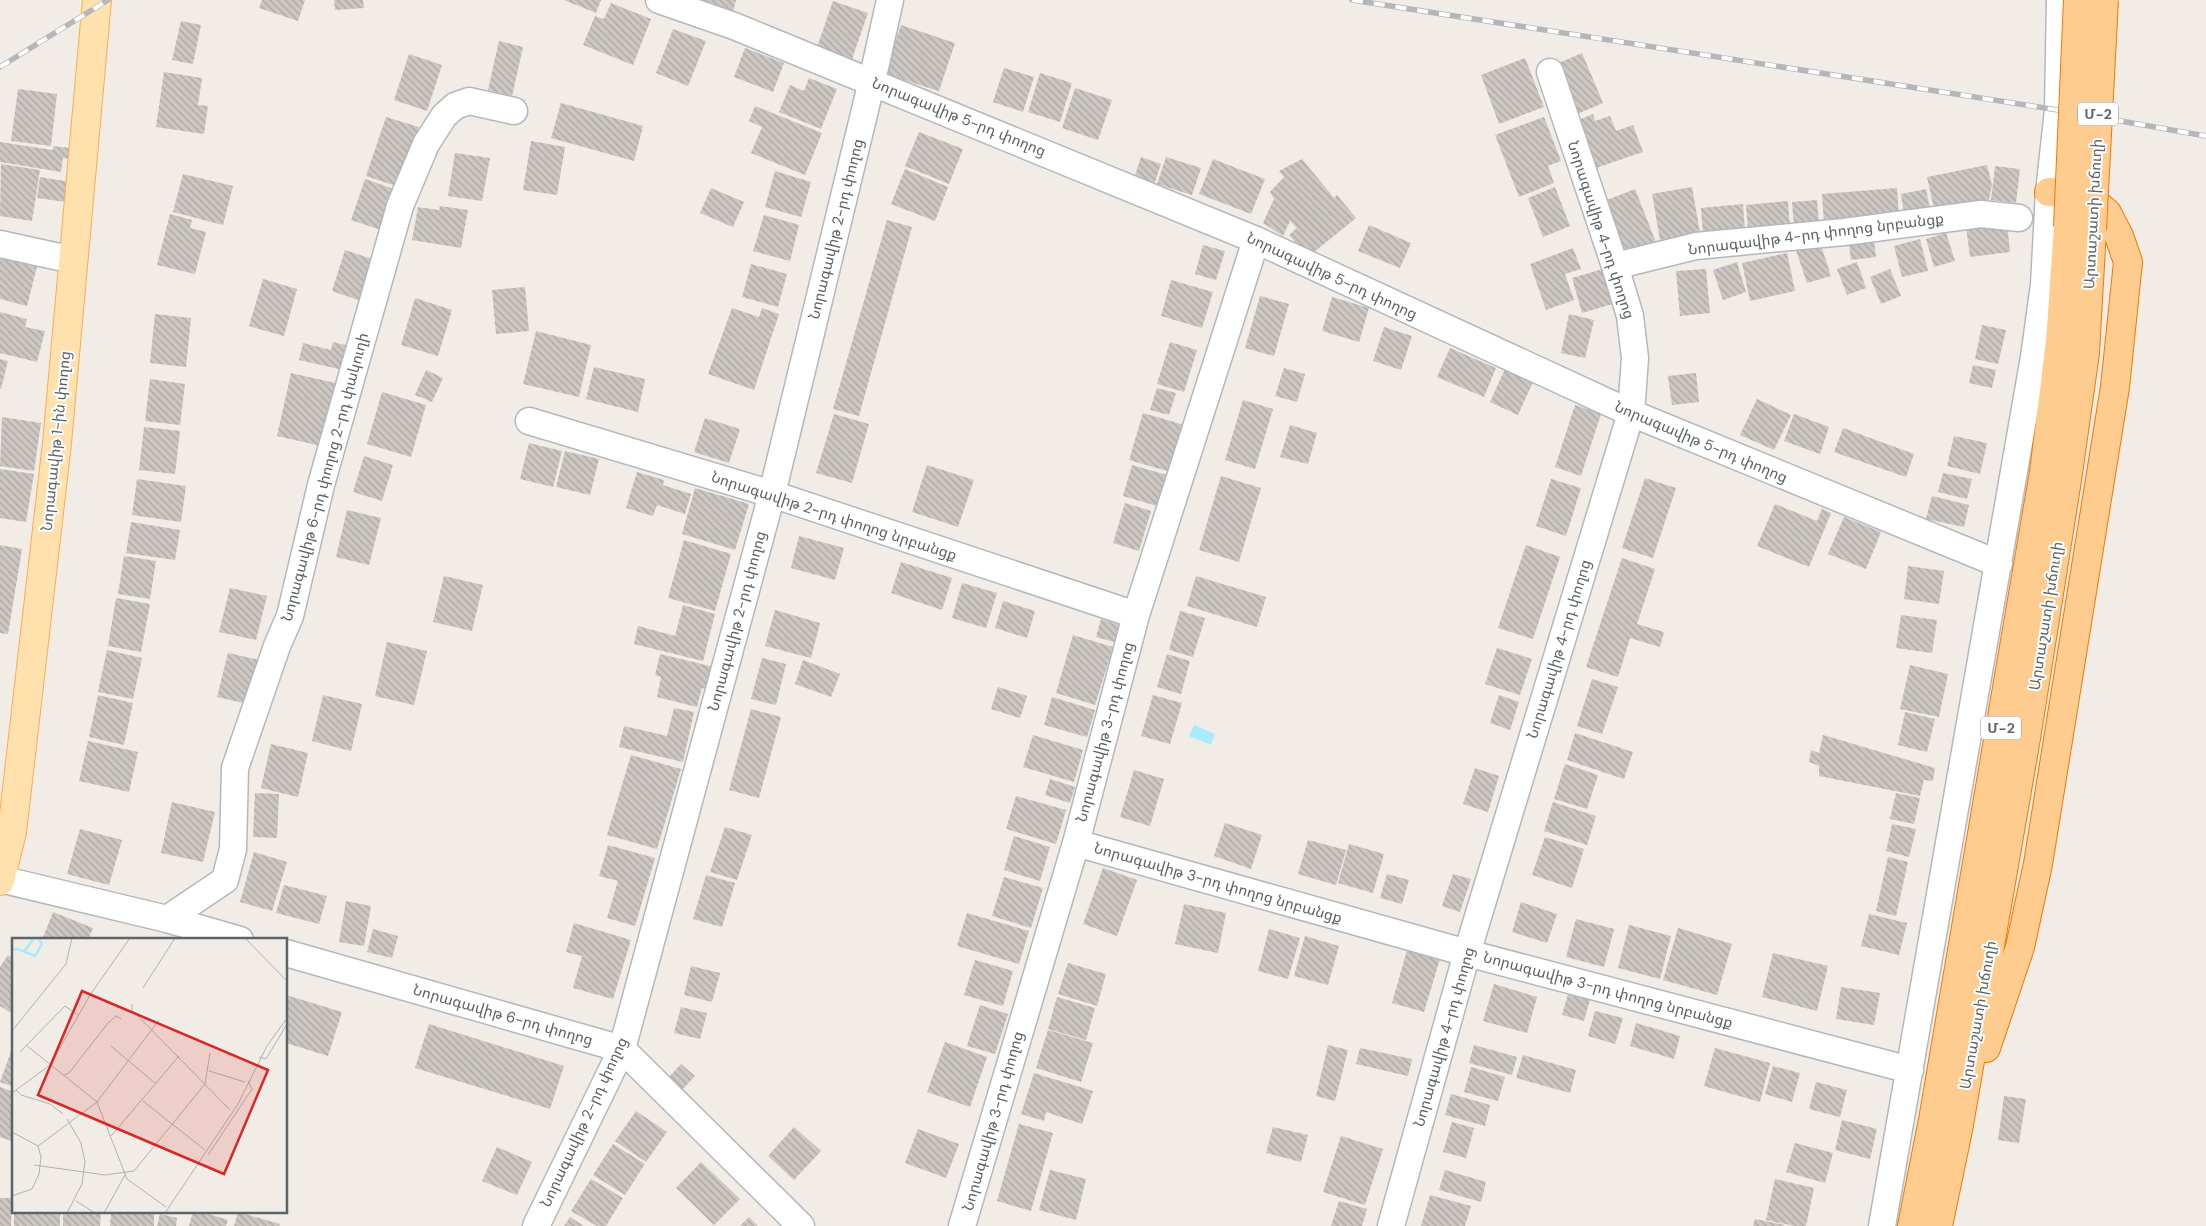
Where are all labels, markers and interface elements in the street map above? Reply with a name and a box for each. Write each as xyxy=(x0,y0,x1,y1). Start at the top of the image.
street label: Նորագավիթ 5-րդ փողոց xyxy=(869,73,1049,161)
road number: Մ-2 xyxy=(2078,102,2118,126)
street label: Նորագավիթ 2-րդ փողոց xyxy=(804,137,868,321)
street label: Նորագավիթ 4-րդ փողոց xyxy=(1563,138,1639,322)
street label: Արտաշատի խճուղի xyxy=(2079,138,2107,290)
street label: Նորագավիթ 4-րդ փողոց նրբանցք xyxy=(1687,208,1945,260)
street label: Նորագավիթ 5-րդ փողոց xyxy=(1243,228,1421,324)
street label: Նորագավիթ 6-րդ փողոց 2-րդ փակուղի xyxy=(277,330,373,624)
street label: Նորագավիթ 1-ին փողոց xyxy=(37,350,75,532)
street label: Նորագավիթ 5-րդ փողոց xyxy=(1611,396,1791,488)
street label: Նորագավիթ 2-րդ փողոց նրբանցք xyxy=(709,467,959,565)
street label: Նորագավիթ 2-րդ փողոց xyxy=(703,529,771,713)
street label: Արտաշատի խճուղի xyxy=(2024,540,2068,692)
street label: Նորագավիթ 4-րդ փողոց xyxy=(1522,557,1596,741)
street label: Նորագավիթ 3-րդ փողոց xyxy=(1071,640,1139,824)
road number: Մ-2 xyxy=(1981,716,2021,740)
street label: Նորագավիթ 3-րդ փողոց նրբանցք xyxy=(1092,838,1345,928)
inset map xyxy=(12,938,288,1214)
street label: Արտաշատի խճուղի xyxy=(1955,939,2001,1091)
street label: Նորագավիթ 4-րդ փողոց xyxy=(1409,945,1479,1129)
street label: Նորագավիթ 3-րդ փողոց նրբանցք xyxy=(1481,947,1735,1033)
street label: Նորագավիթ 6-րդ փողոց xyxy=(411,980,595,1050)
street label: Նորագավիթ 3-րդ փողոց xyxy=(958,1029,1028,1213)
street label: Նորագավիթ 2-րդ փողոց xyxy=(536,1034,632,1210)

